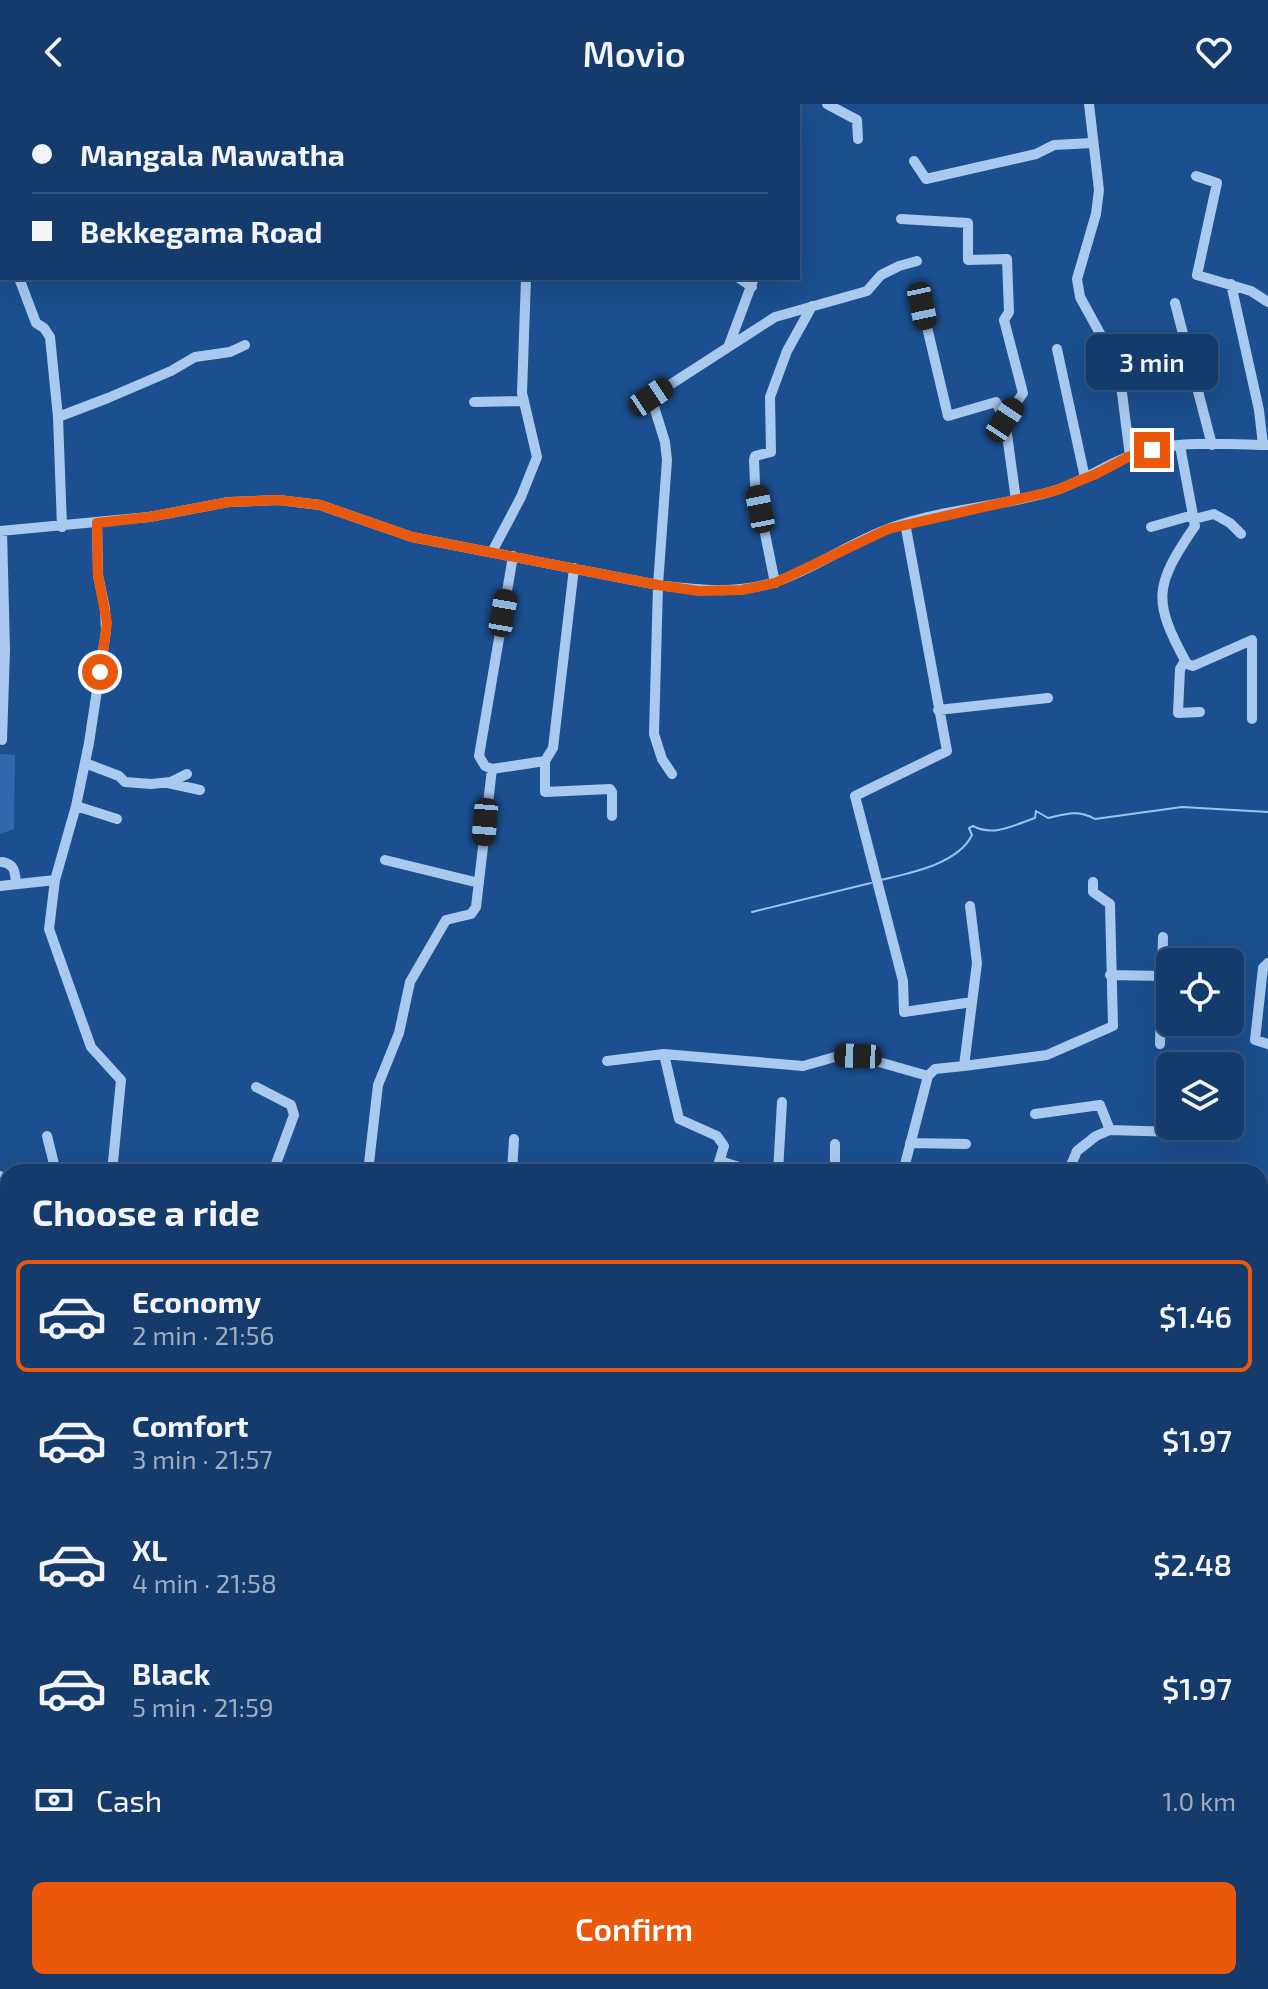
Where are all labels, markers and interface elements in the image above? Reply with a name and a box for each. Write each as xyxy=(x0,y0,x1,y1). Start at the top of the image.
icon: back xyxy=(32,30,76,74)
icon: heart xyxy=(1192,30,1236,74)
text: Movio xyxy=(582,31,686,74)
text: Mangala Mawatha xyxy=(80,136,345,172)
text: Bekkegama Road xyxy=(80,213,322,249)
car xyxy=(905,280,939,332)
callout: 3 min xyxy=(1086,334,1218,390)
text: 3 min xyxy=(1119,346,1185,377)
car xyxy=(624,374,678,420)
car xyxy=(982,393,1028,447)
route end xyxy=(1134,432,1170,468)
car xyxy=(744,483,776,535)
car xyxy=(487,587,519,639)
route start xyxy=(82,654,118,690)
car xyxy=(471,797,499,847)
map controls xyxy=(1156,948,1244,1140)
button: locate xyxy=(1156,948,1244,1036)
car xyxy=(834,1043,882,1069)
button: layers xyxy=(1156,1052,1244,1140)
text: Choose a ride xyxy=(32,1190,260,1233)
icon: car xyxy=(36,1280,108,1352)
text: Economy xyxy=(132,1283,261,1319)
text: $1.46 xyxy=(1159,1298,1232,1334)
text: 2 min · 21:56 xyxy=(132,1319,274,1350)
icon: car xyxy=(36,1404,108,1476)
text: Comfort xyxy=(132,1407,249,1443)
text: $1.97 xyxy=(1162,1422,1232,1458)
text: 3 min · 21:57 xyxy=(132,1443,273,1474)
icon: car xyxy=(36,1528,108,1600)
text: XL xyxy=(132,1531,167,1567)
text: $2.48 xyxy=(1153,1546,1232,1582)
text: 4 min · 21:58 xyxy=(132,1567,277,1598)
icon: car xyxy=(36,1652,108,1724)
text: Black xyxy=(132,1655,210,1691)
text: $1.97 xyxy=(1162,1670,1232,1706)
text: 5 min · 21:59 xyxy=(132,1691,274,1722)
icon: cash xyxy=(32,1778,76,1822)
text: Cash xyxy=(96,1782,162,1818)
text: 1.0 km xyxy=(1162,1785,1236,1816)
button: Confirm xyxy=(32,1882,1236,1974)

